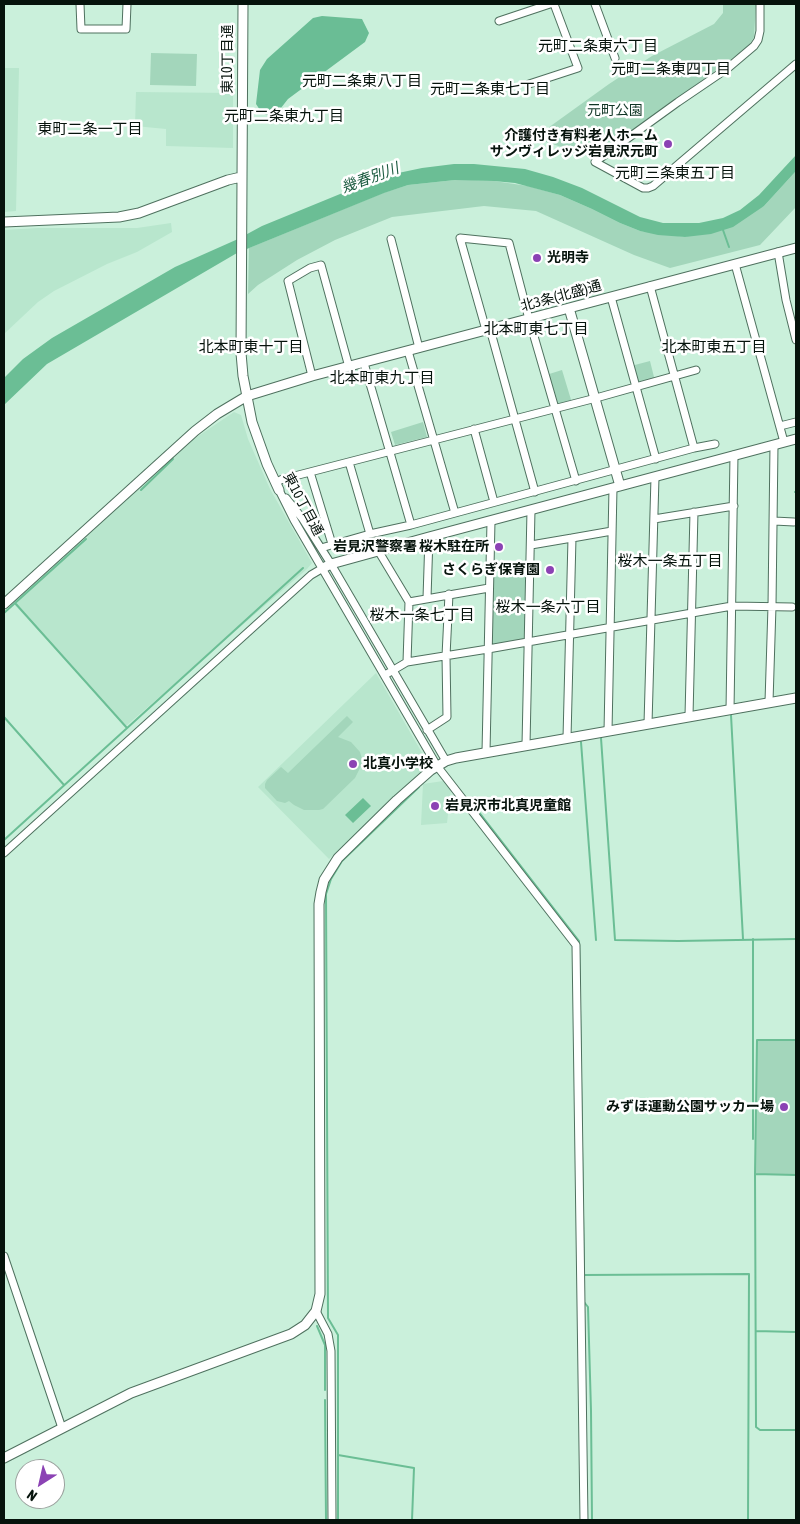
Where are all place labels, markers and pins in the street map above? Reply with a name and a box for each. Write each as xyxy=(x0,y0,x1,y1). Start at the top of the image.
place label: 介護付き有料老人ホーム サンヴィレッジ岩見沢元町 xyxy=(490,128,658,160)
marker: 介護付き有料老人ホーム サンヴィレッジ岩見沢元町 xyxy=(662,138,674,150)
place label: 光明寺 xyxy=(547,250,589,266)
marker: 光明寺 xyxy=(531,252,543,264)
place label: 岩見沢警察署 桜木駐在所 xyxy=(333,539,489,555)
marker: 岩見沢警察署 桜木駐在所 xyxy=(493,541,505,553)
place label: さくらぎ保育園 xyxy=(442,562,540,578)
marker: さくらぎ保育園 xyxy=(544,564,556,576)
place label: 北真小学校 xyxy=(363,756,433,772)
marker: 北真小学校 xyxy=(347,758,359,770)
place label: 岩見沢市北真児童館 xyxy=(445,798,571,814)
marker: 岩見沢市北真児童館 xyxy=(429,800,441,812)
place label: みずほ運動公園サッカー場 xyxy=(606,1099,774,1115)
marker: みずほ運動公園サッカー場 xyxy=(778,1101,790,1113)

